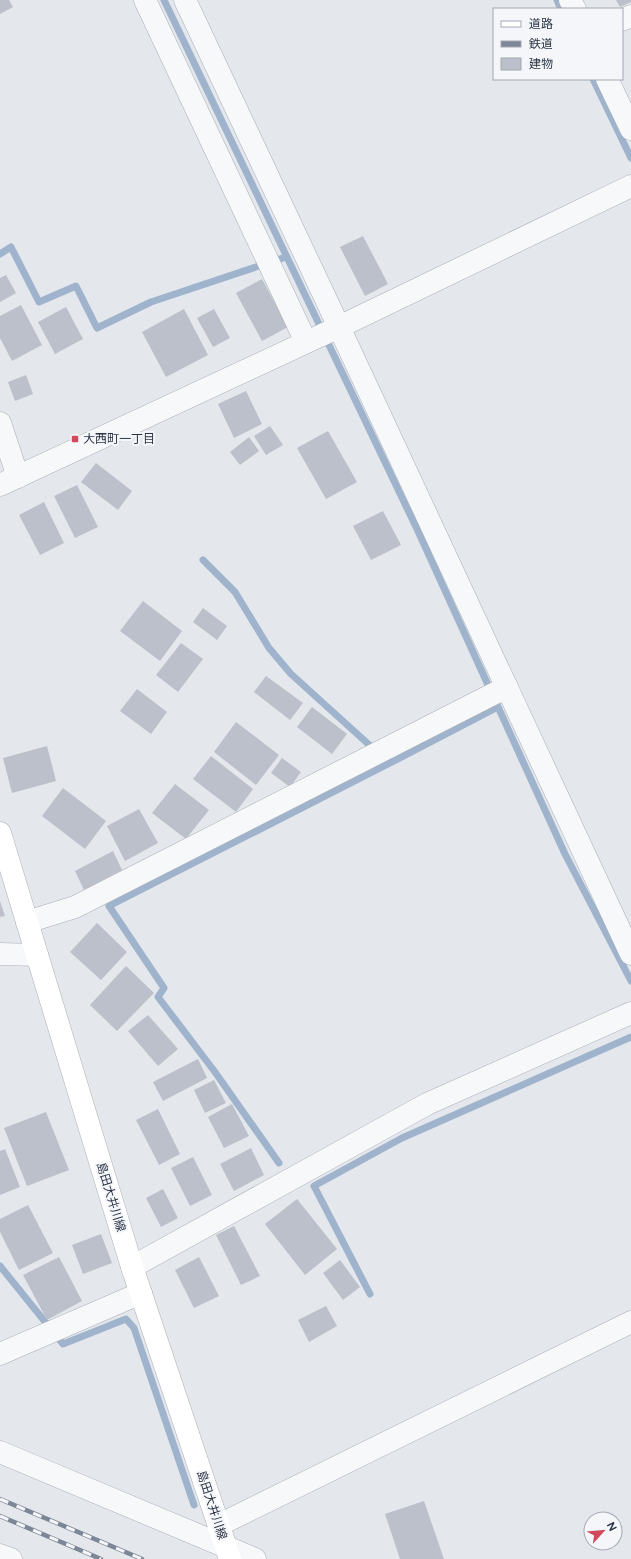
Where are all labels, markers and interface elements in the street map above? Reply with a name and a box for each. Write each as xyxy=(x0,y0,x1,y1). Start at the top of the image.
legend xyxy=(493,8,623,80)
text: 道路 xyxy=(529,17,553,31)
text: 鉄道 xyxy=(529,37,553,51)
text: 建物 xyxy=(529,57,553,71)
place label: 大西町一丁目 xyxy=(83,432,155,446)
marker: 大西町一丁目 xyxy=(70,434,80,444)
street label: 島田大井川線 xyxy=(94,1161,128,1233)
street label: 島田大井川線 xyxy=(194,1469,230,1541)
north arrow xyxy=(583,1511,623,1551)
text: N xyxy=(604,1520,619,1533)

